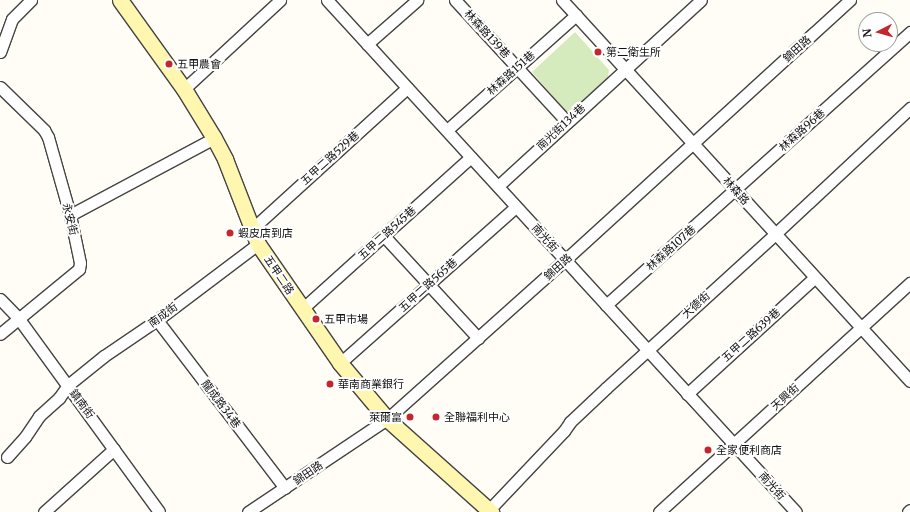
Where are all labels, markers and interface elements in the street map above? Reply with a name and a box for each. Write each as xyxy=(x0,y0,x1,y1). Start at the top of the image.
street label: 林森路139巷 xyxy=(461,7,513,61)
north arrow xyxy=(858,12,898,52)
text: N xyxy=(860,28,874,38)
street label: 錦田路 xyxy=(780,33,814,65)
place label: 第二衛生所 xyxy=(606,45,661,59)
marker: 第二衛生所 xyxy=(593,47,603,57)
street label: 林森路151巷 xyxy=(484,48,538,98)
place label: 五甲農會 xyxy=(177,57,221,71)
marker: 五甲農會 xyxy=(164,59,174,69)
street label: 南光街134巷 xyxy=(534,101,588,153)
street label: 林森路96巷 xyxy=(776,106,828,154)
street label: 五甲二路529巷 xyxy=(298,128,362,188)
street label: 林森路 xyxy=(720,174,752,208)
street label: 永安街 xyxy=(60,201,80,237)
street label: 五甲二路545巷 xyxy=(355,204,419,262)
street label: 南光街 xyxy=(529,221,561,255)
street label: 林森路107巷 xyxy=(644,222,698,274)
place label: 蝦皮店到店 xyxy=(238,226,293,240)
marker: 蝦皮店到店 xyxy=(225,228,235,238)
street label: 錦田路 xyxy=(541,251,575,283)
street label: 五甲二路 xyxy=(261,253,297,297)
street label: 五甲二路565巷 xyxy=(396,255,460,315)
street label: 大德街 xyxy=(679,289,713,321)
street label: 南成街 xyxy=(146,300,180,330)
street label: 五甲二路639巷 xyxy=(719,305,783,365)
place label: 五甲市場 xyxy=(324,312,368,326)
marker: 五甲市場 xyxy=(311,314,321,324)
street label: 龍成路34巷 xyxy=(199,377,243,431)
place label: 華南商業銀行 xyxy=(338,377,404,391)
marker: 華南商業銀行 xyxy=(325,379,335,389)
street label: 天興街 xyxy=(768,381,802,413)
street label: 鎮南街 xyxy=(67,387,97,421)
place label: 萊爾富 xyxy=(369,410,402,424)
place label: 全聯福利中心 xyxy=(444,410,510,424)
marker: 萊爾富 xyxy=(405,412,415,422)
marker: 全聯福利中心 xyxy=(431,412,441,422)
place label: 全家便利商店 xyxy=(716,443,782,457)
marker: 全家便利商店 xyxy=(703,445,713,455)
street label: 錦田路 xyxy=(291,458,325,488)
street label: 南光街 xyxy=(756,469,788,503)

